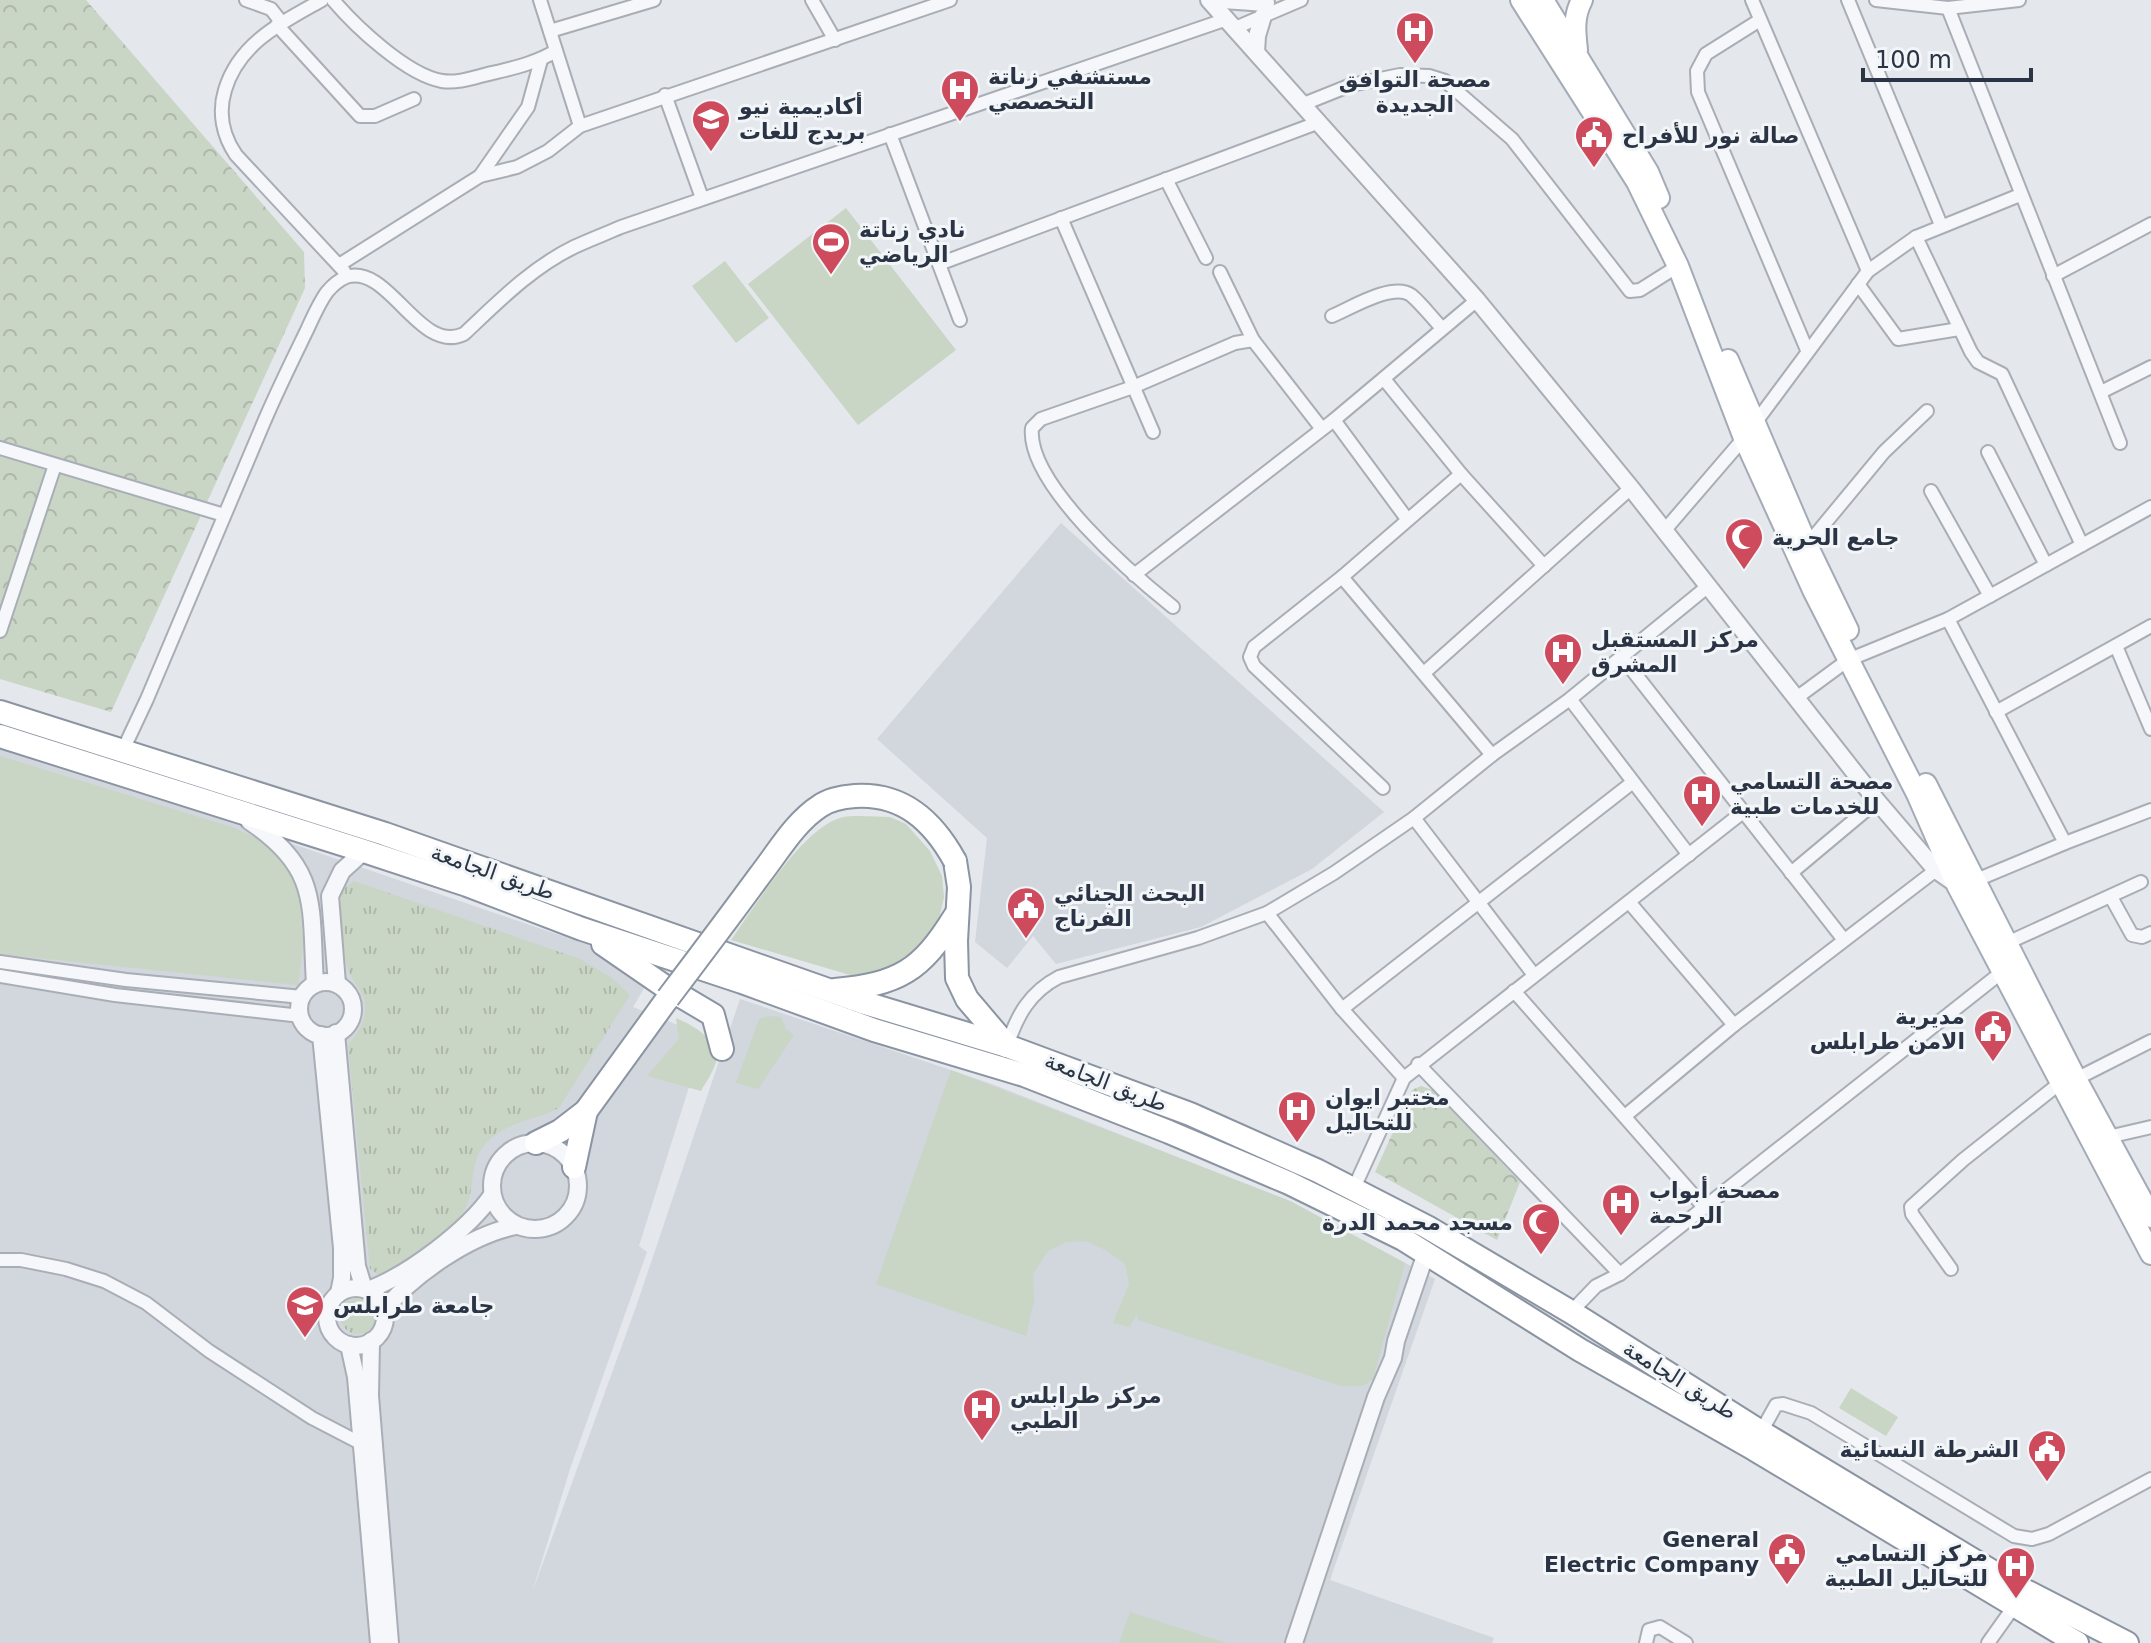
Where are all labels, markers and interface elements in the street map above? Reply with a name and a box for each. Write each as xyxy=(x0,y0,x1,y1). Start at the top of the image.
hospital icon: مصحة التوافق الجديدة xyxy=(1394,10,1436,65)
scale bar xyxy=(1863,32,2031,82)
text: 100 m xyxy=(1875,46,1952,74)
place label: مستشفي زناتة التخصصي xyxy=(988,64,1152,115)
place label: مصحة التوافق الجديدة xyxy=(1339,67,1491,117)
hospital icon: مستشفي زناتة التخصصي xyxy=(939,68,981,123)
place label: أكاديمية نيو بريدج للغات xyxy=(738,91,865,145)
school or university icon: أكاديمية نيو بريدج للغات xyxy=(690,98,732,153)
public building icon: صالة نور للأفراح xyxy=(1573,114,1615,169)
place label: صالة نور للأفراح xyxy=(1622,121,1800,149)
place label: نادي زناتة الرياضي xyxy=(859,217,965,268)
sports icon: نادي زناتة الرياضي xyxy=(810,221,852,276)
mosque icon: جامع الحرية xyxy=(1723,516,1765,571)
place label: جامع الحرية xyxy=(1772,525,1899,551)
place label: مركز المستقبل المشرق xyxy=(1591,627,1759,678)
hospital icon: مركز المستقبل المشرق xyxy=(1542,631,1584,686)
place label: مصحة التسامي للخدمات طبية xyxy=(1730,769,1893,819)
hospital icon: مصحة التسامي للخدمات طبية xyxy=(1681,773,1723,828)
street label: طريق الجامعة xyxy=(428,839,558,906)
place label: البحث الجنائي الفرناج xyxy=(1054,881,1205,932)
public building icon: البحث الجنائي الفرناج xyxy=(1005,885,1047,940)
place label: مديرية الامن طرابلس xyxy=(1810,1004,1965,1055)
public building icon: مديرية الامن طرابلس xyxy=(1972,1008,2014,1063)
street label: طريق الجامعة xyxy=(1041,1047,1171,1118)
place label: مختبر ايوان للتحاليل xyxy=(1325,1085,1450,1135)
hospital icon: مختبر ايوان للتحاليل xyxy=(1276,1089,1318,1144)
place label: مصحة أبواب الرحمة xyxy=(1649,1175,1780,1229)
hospital icon: مصحة أبواب الرحمة xyxy=(1600,1182,1642,1237)
mosque icon: مسجد محمد الدرة xyxy=(1520,1201,1562,1256)
place label: مسجد محمد الدرة xyxy=(1322,1210,1513,1235)
school or university icon: جامعة طرابلس xyxy=(284,1284,326,1339)
place label: جامعة طرابلس xyxy=(333,1293,494,1319)
street label: طريق الجامعة xyxy=(1618,1335,1741,1426)
place label: مركز طرابلس الطبي xyxy=(1010,1383,1162,1434)
hospital icon: مركز طرابلس الطبي xyxy=(961,1387,1003,1442)
public building icon: الشرطة النسائية xyxy=(2026,1428,2068,1483)
place label: الشرطة النسائية xyxy=(1839,1437,2019,1463)
place label: General Electric Company xyxy=(1544,1527,1759,1577)
public building icon: General Electric Company xyxy=(1766,1531,1808,1586)
place label: مركز التسامي للتحاليل الطبية xyxy=(1825,1541,1988,1591)
hospital icon: مركز التسامي للتحاليل الطبية xyxy=(1995,1545,2037,1600)

